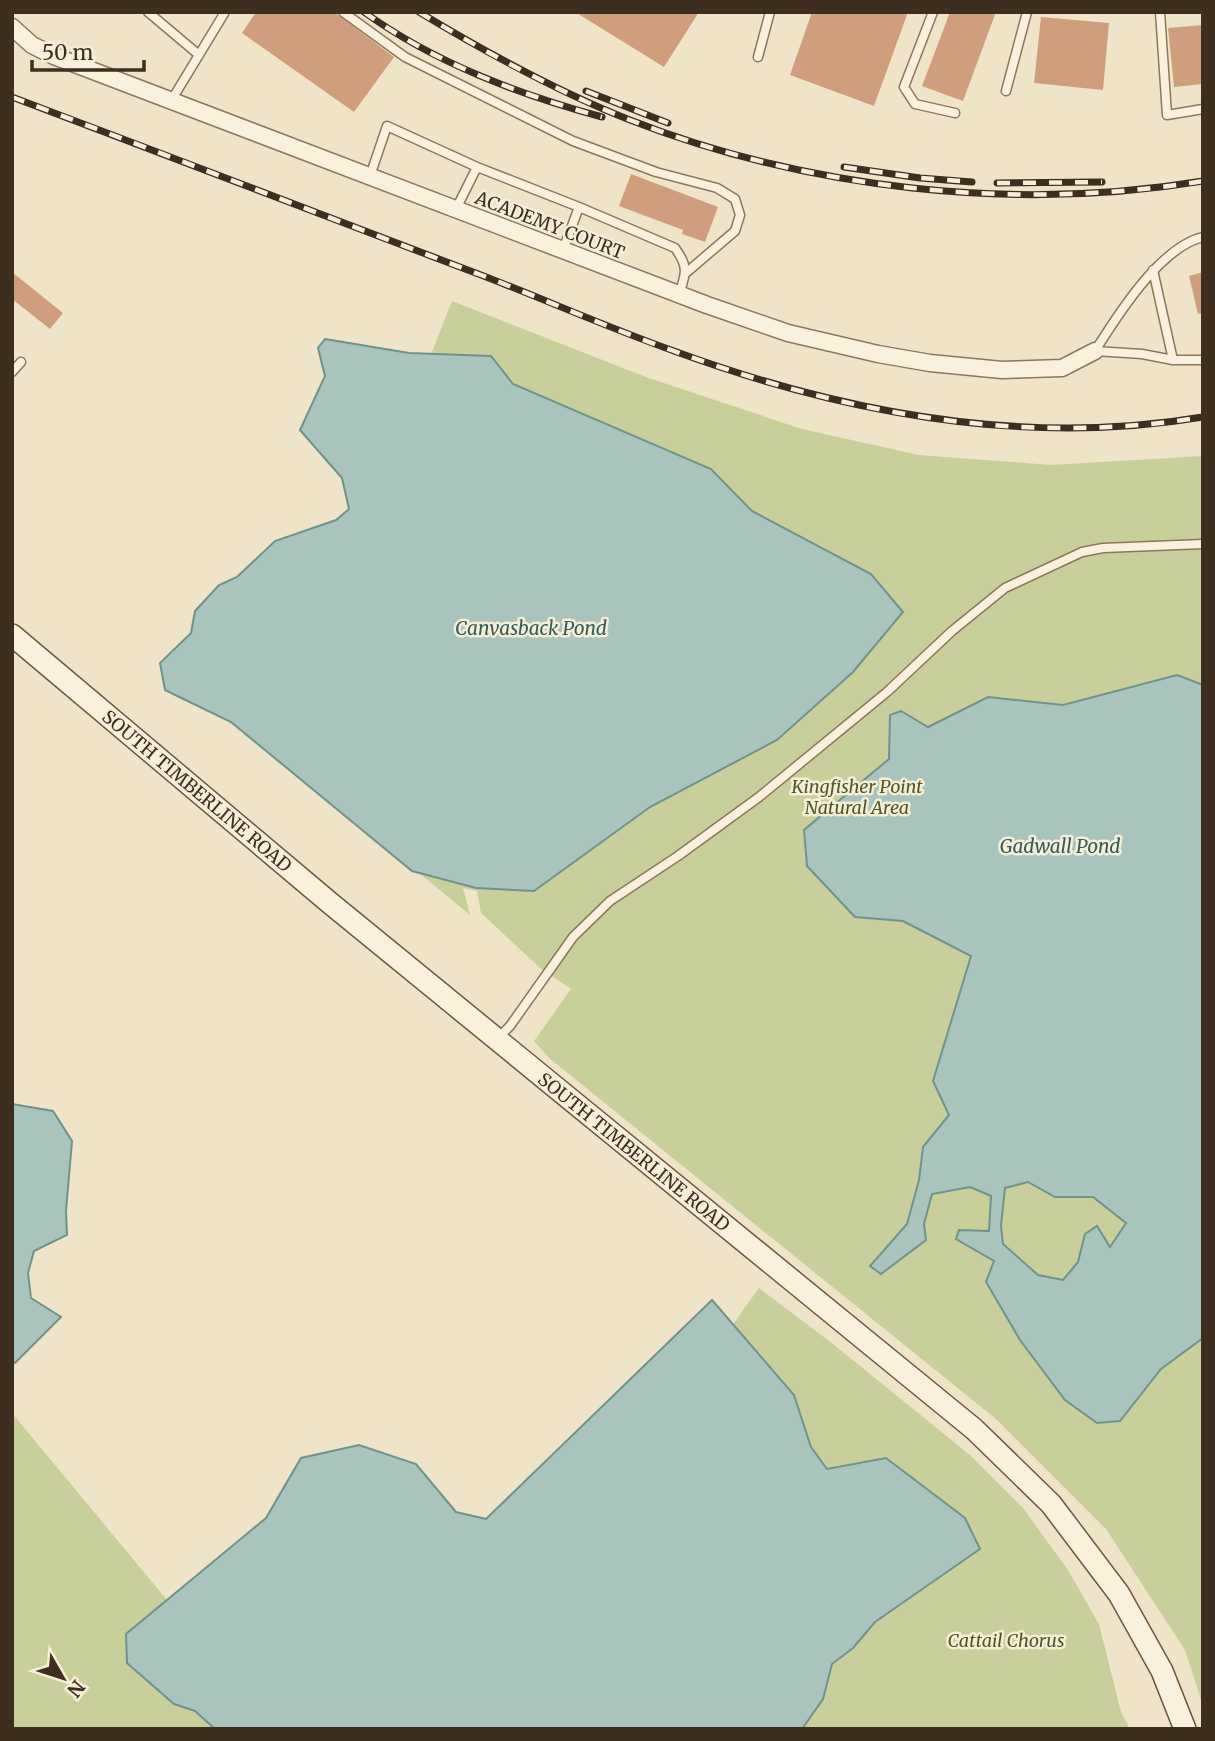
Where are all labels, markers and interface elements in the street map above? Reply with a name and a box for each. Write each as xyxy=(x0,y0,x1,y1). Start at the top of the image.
scale bar xyxy=(32,28,144,72)
text: 50 m xyxy=(42,39,93,66)
street label: ACADEMY COURT xyxy=(471,186,628,264)
water label: Canvasback Pond xyxy=(455,616,607,640)
street label: SOUTH TIMBERLINE ROAD xyxy=(98,705,296,877)
park label: Kingfisher Point Natural Area xyxy=(790,775,923,819)
water label: Gadwall Pond xyxy=(1000,834,1120,858)
street label: SOUTH TIMBERLINE ROAD xyxy=(533,1067,735,1237)
park label: Cattail Chorus xyxy=(948,1629,1064,1652)
north arrow xyxy=(28,1643,98,1713)
text: N xyxy=(62,1675,90,1702)

